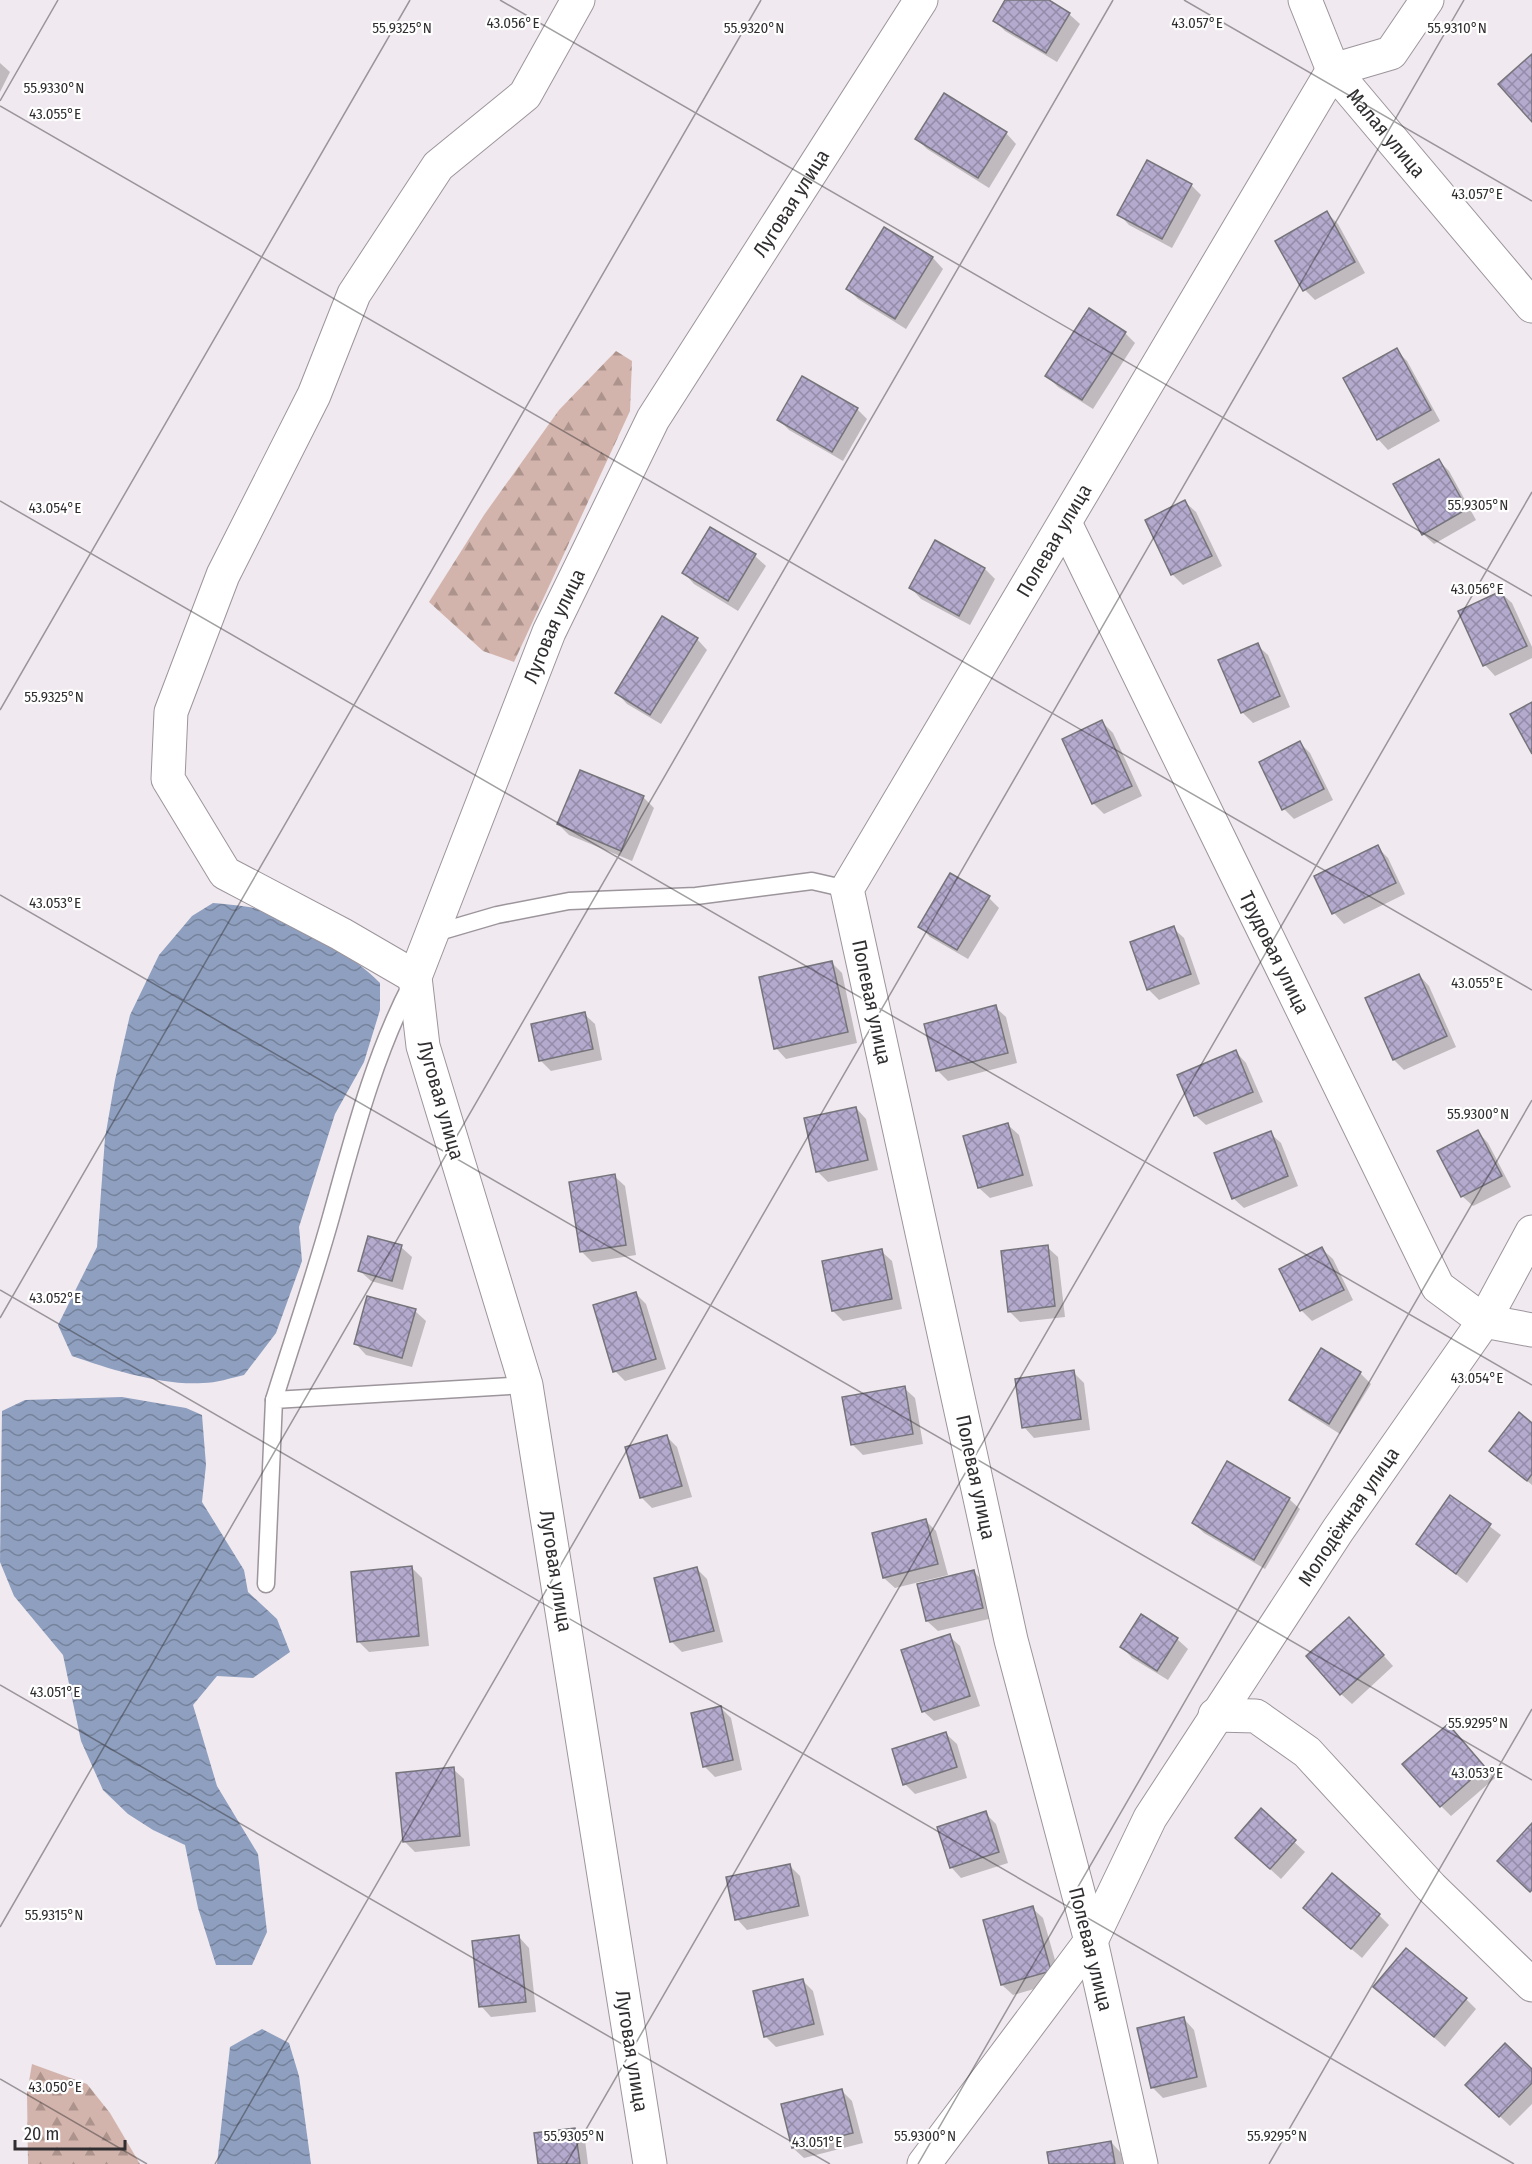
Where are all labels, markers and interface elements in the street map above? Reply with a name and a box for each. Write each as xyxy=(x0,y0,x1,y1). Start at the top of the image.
text: 43.056°E xyxy=(487,14,539,32)
text: 43.057°E xyxy=(1171,14,1223,32)
text: 55.9325°N xyxy=(372,19,432,37)
text: 55.9320°N xyxy=(724,19,784,37)
text: 55.9310°N xyxy=(1427,19,1487,37)
text: 55.9330°N xyxy=(24,79,84,97)
street label: Малая улица xyxy=(1342,84,1431,183)
text: 43.055°E xyxy=(29,105,81,123)
street label: Луговая улица xyxy=(748,145,834,261)
text: 43.057°E xyxy=(1451,185,1503,203)
street label: Полевая улица xyxy=(1011,480,1097,601)
text: 55.9305°N xyxy=(1448,496,1508,514)
text: 43.054°E xyxy=(29,499,81,517)
street label: Луговая улица xyxy=(518,565,590,687)
text: 43.056°E xyxy=(1451,580,1503,598)
text: 55.9325°N xyxy=(24,688,84,706)
street label: Трудовая улица xyxy=(1235,887,1315,1018)
text: 43.053°E xyxy=(29,894,81,912)
street label: Полевая улица xyxy=(847,937,897,1067)
text: 43.055°E xyxy=(1451,974,1503,992)
street label: Луговая улица xyxy=(413,1038,469,1162)
text: 55.9300°N xyxy=(1447,1105,1509,1123)
text: 43.052°E xyxy=(29,1289,81,1307)
text: 43.054°E xyxy=(1451,1369,1503,1387)
street label: Полевая улица xyxy=(951,1412,1001,1542)
street label: Молодёжная улица xyxy=(1293,1442,1404,1591)
street label: Луговая улица xyxy=(535,1508,577,1634)
text: 43.051°E xyxy=(30,1683,80,1701)
text: 55.9295°N xyxy=(1448,1714,1508,1732)
text: 43.053°E xyxy=(1451,1764,1503,1782)
street label: Полевая улица xyxy=(1064,1885,1118,2013)
text: 55.9315°N xyxy=(25,1906,83,1924)
street label: Луговая улица xyxy=(611,1988,653,2114)
text: 43.050°E xyxy=(28,2078,82,2096)
scale bar xyxy=(15,2113,124,2151)
text: 20 m xyxy=(24,2123,59,2145)
text: 55.9305°N xyxy=(544,2127,604,2145)
text: 55.9300°N xyxy=(894,2127,956,2145)
text: 55.9295°N xyxy=(1247,2127,1307,2145)
text: 43.051°E xyxy=(792,2133,842,2151)

